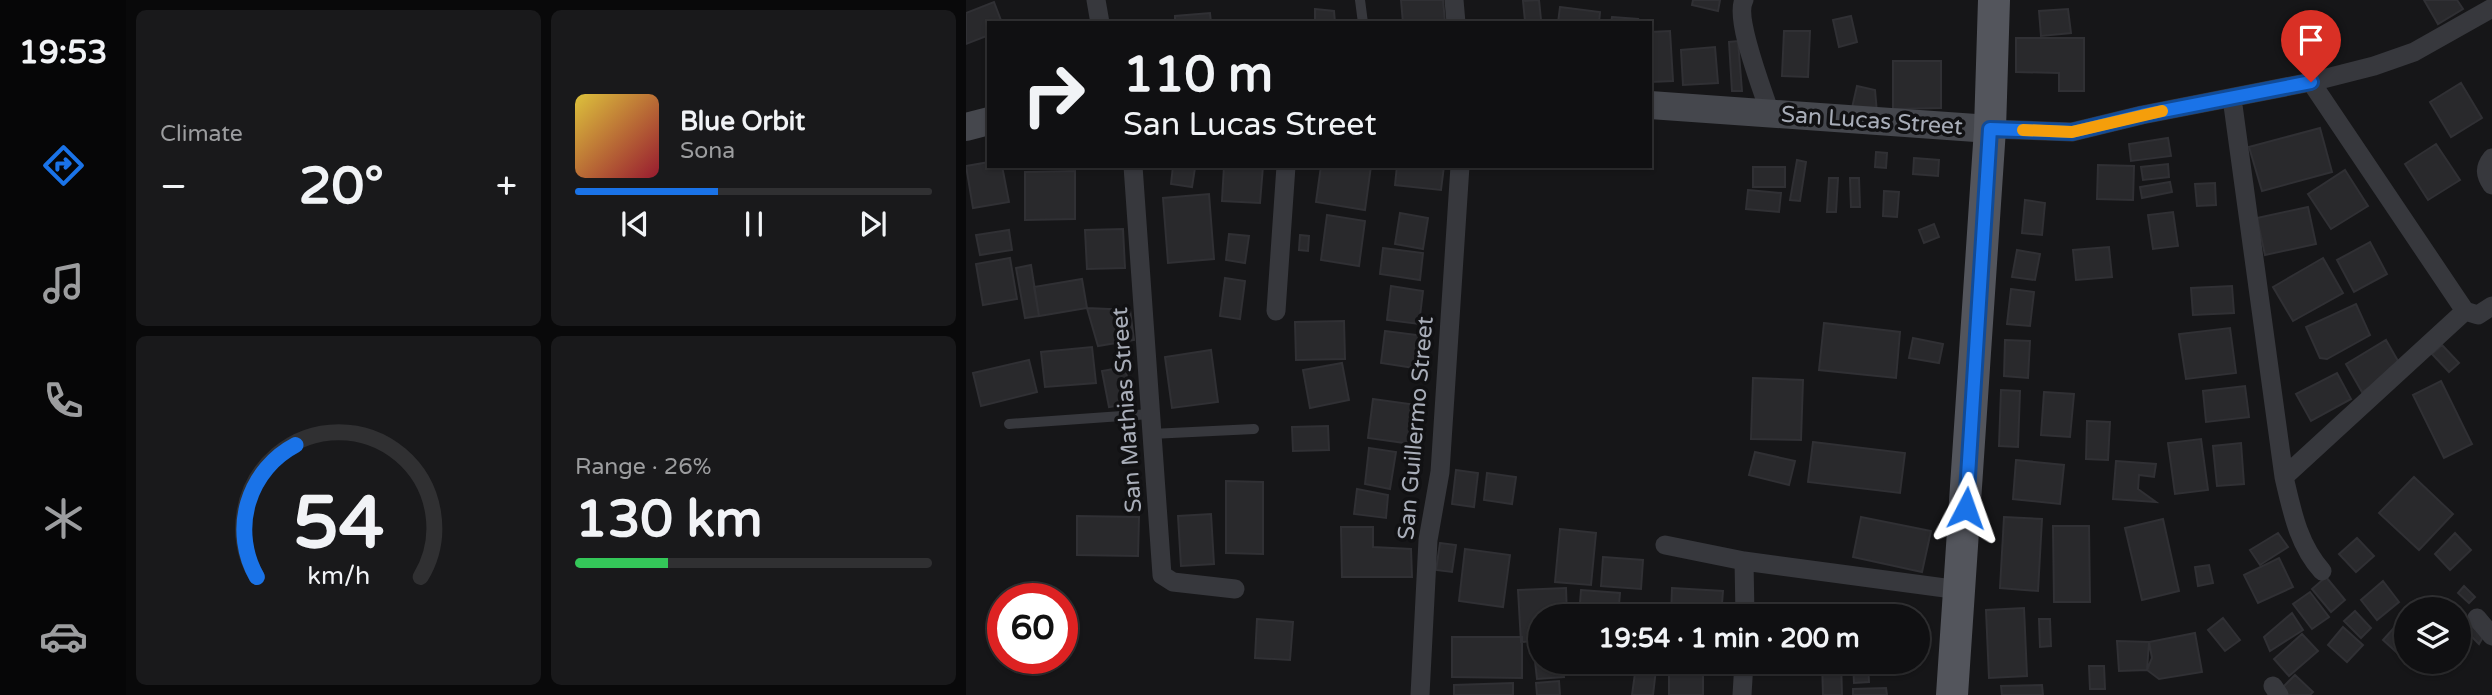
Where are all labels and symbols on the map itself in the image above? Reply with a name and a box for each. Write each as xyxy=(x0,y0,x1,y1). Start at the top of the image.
pin xyxy=(2281,10,2341,82)
street label: San Lucas Street xyxy=(1780,101,1964,141)
street label: San Mathias Street xyxy=(1106,306,1148,514)
street label: San Guillermo Street xyxy=(1392,315,1440,541)
position arrow xyxy=(1929,471,2003,545)
speed limit sign: 60 xyxy=(987,583,1078,674)

